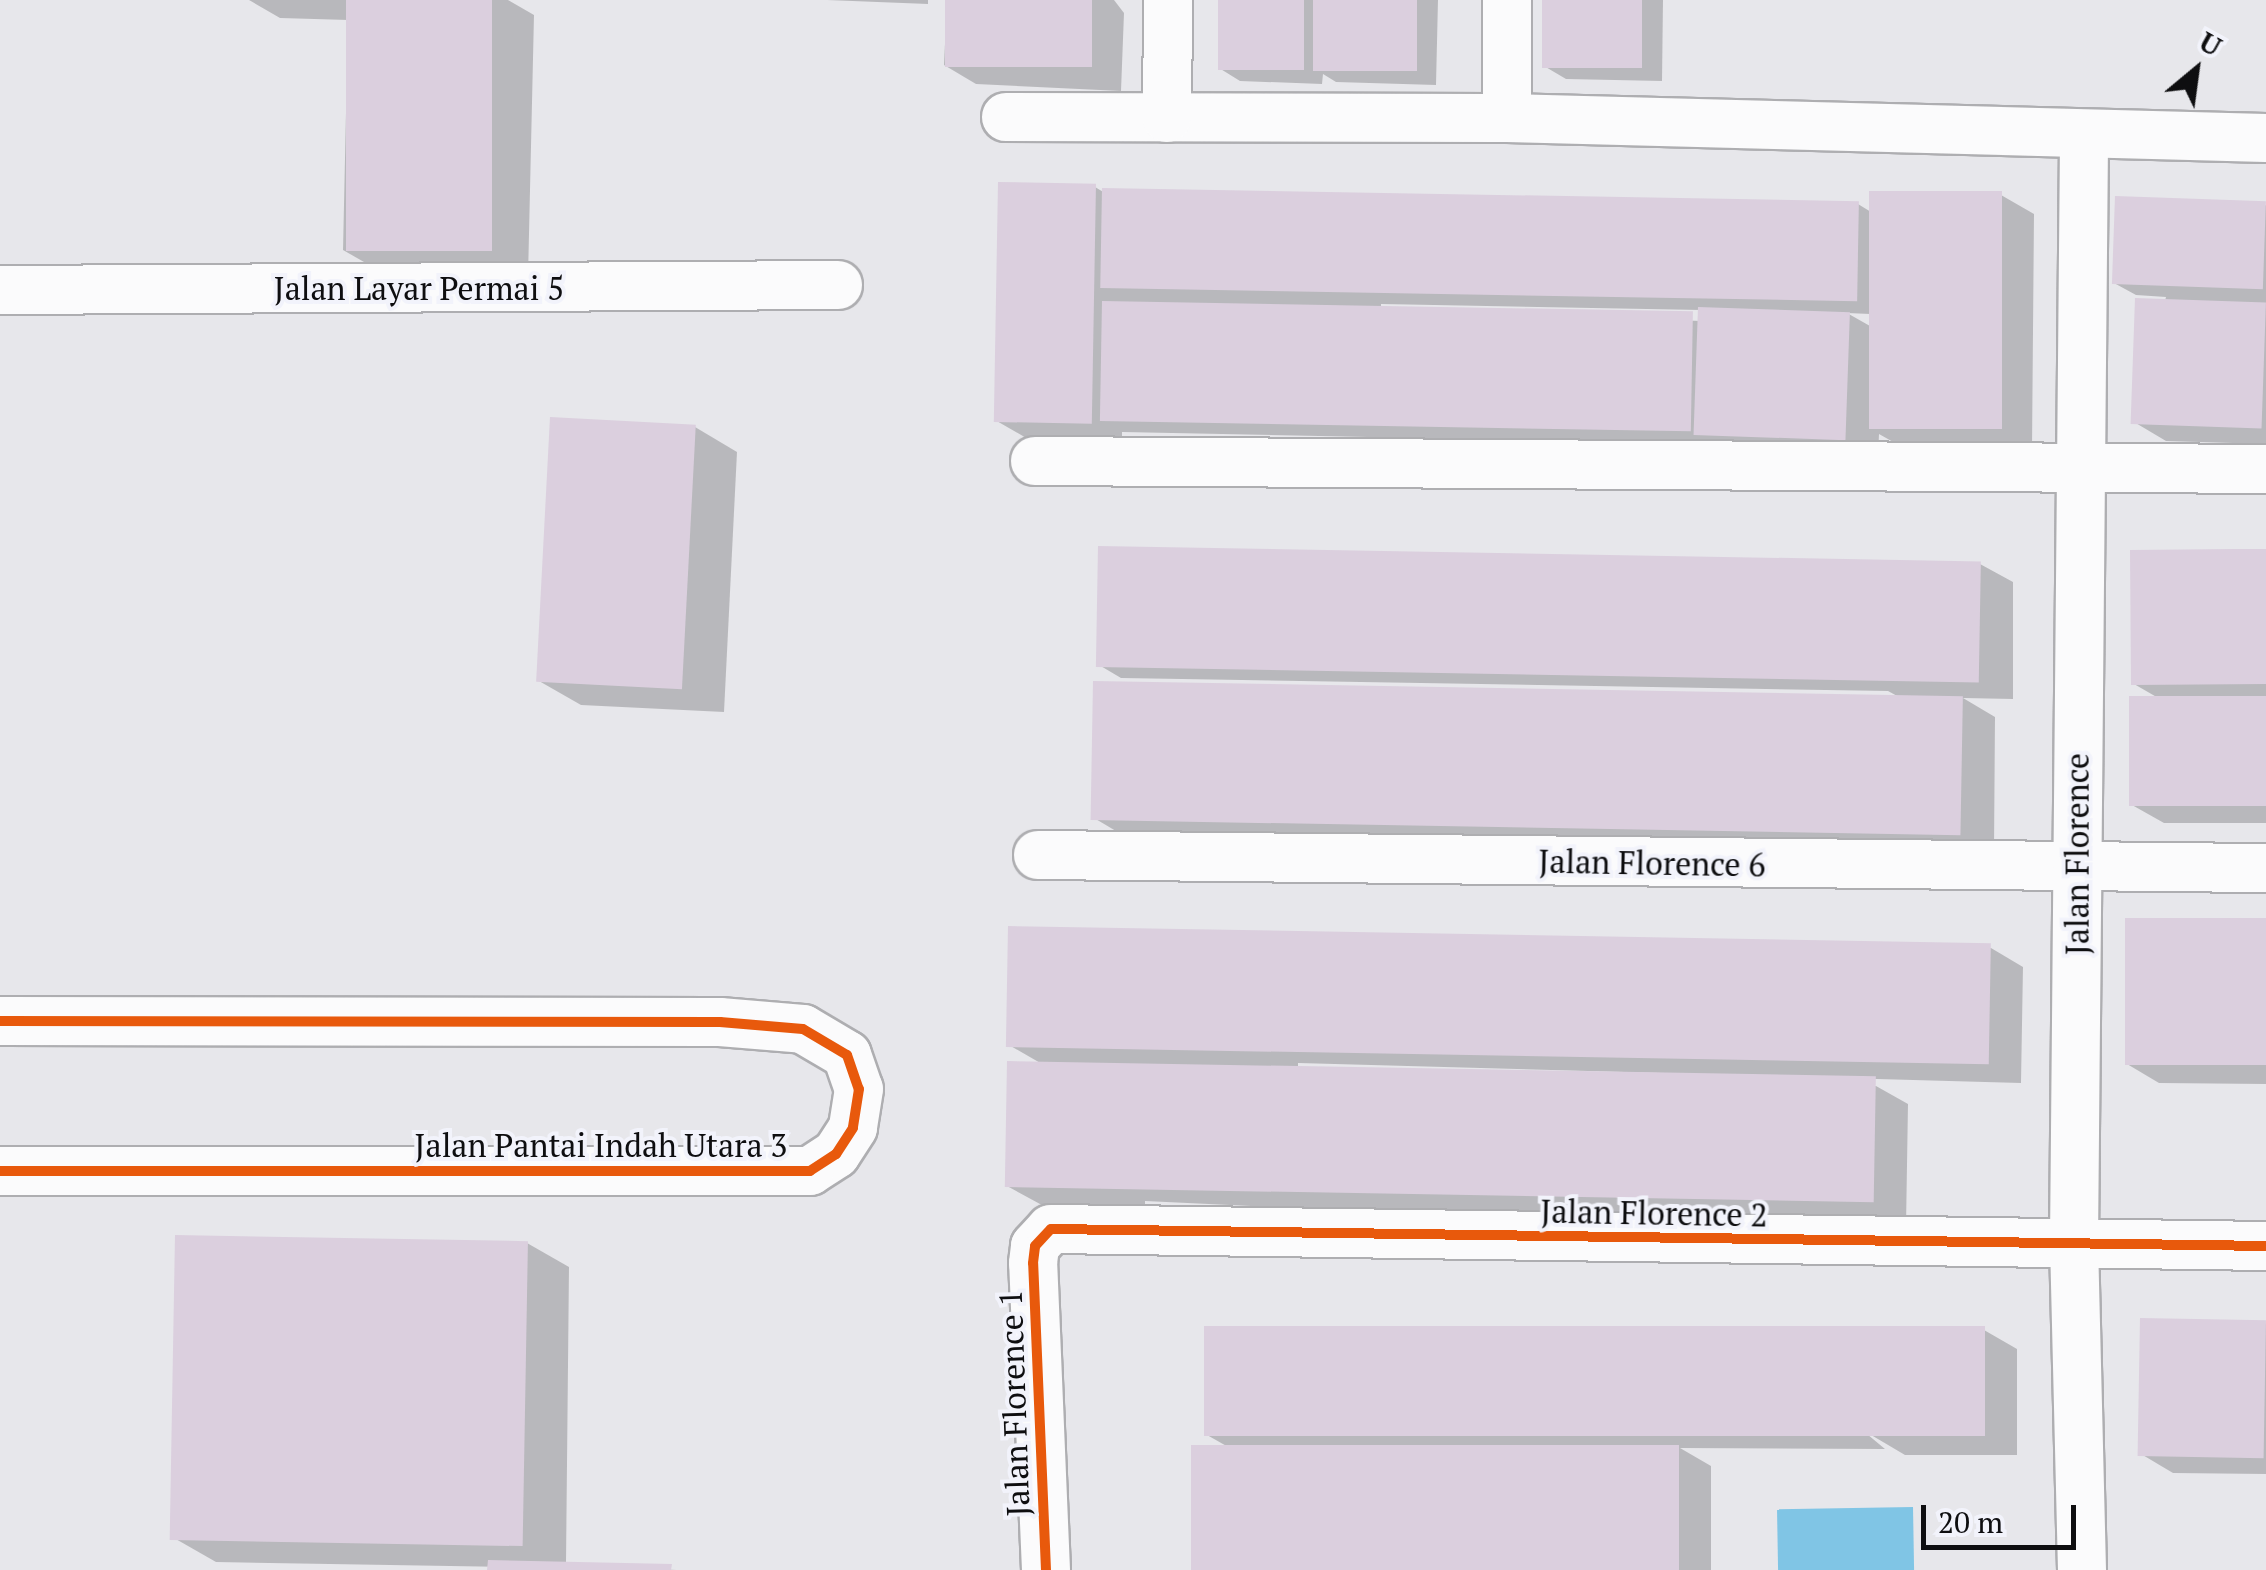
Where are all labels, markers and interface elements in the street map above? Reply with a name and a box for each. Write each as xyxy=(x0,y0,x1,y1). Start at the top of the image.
north arrow xyxy=(2146,20,2246,120)
text: U xyxy=(2193,22,2229,64)
street label: Jalan Layar Permai 5 xyxy=(274,269,564,307)
street label: Jalan Florence xyxy=(2058,753,2096,955)
street label: Jalan Florence 6 xyxy=(1538,842,1766,884)
street label: Jalan Pantai Indah Utara 3 xyxy=(415,1126,787,1164)
street label: Jalan Florence 2 xyxy=(1540,1192,1768,1234)
street label: Jalan Florence 1 xyxy=(991,1289,1037,1517)
scale bar xyxy=(1926,1485,2081,1547)
text: 20 m xyxy=(1938,1502,2003,1542)

